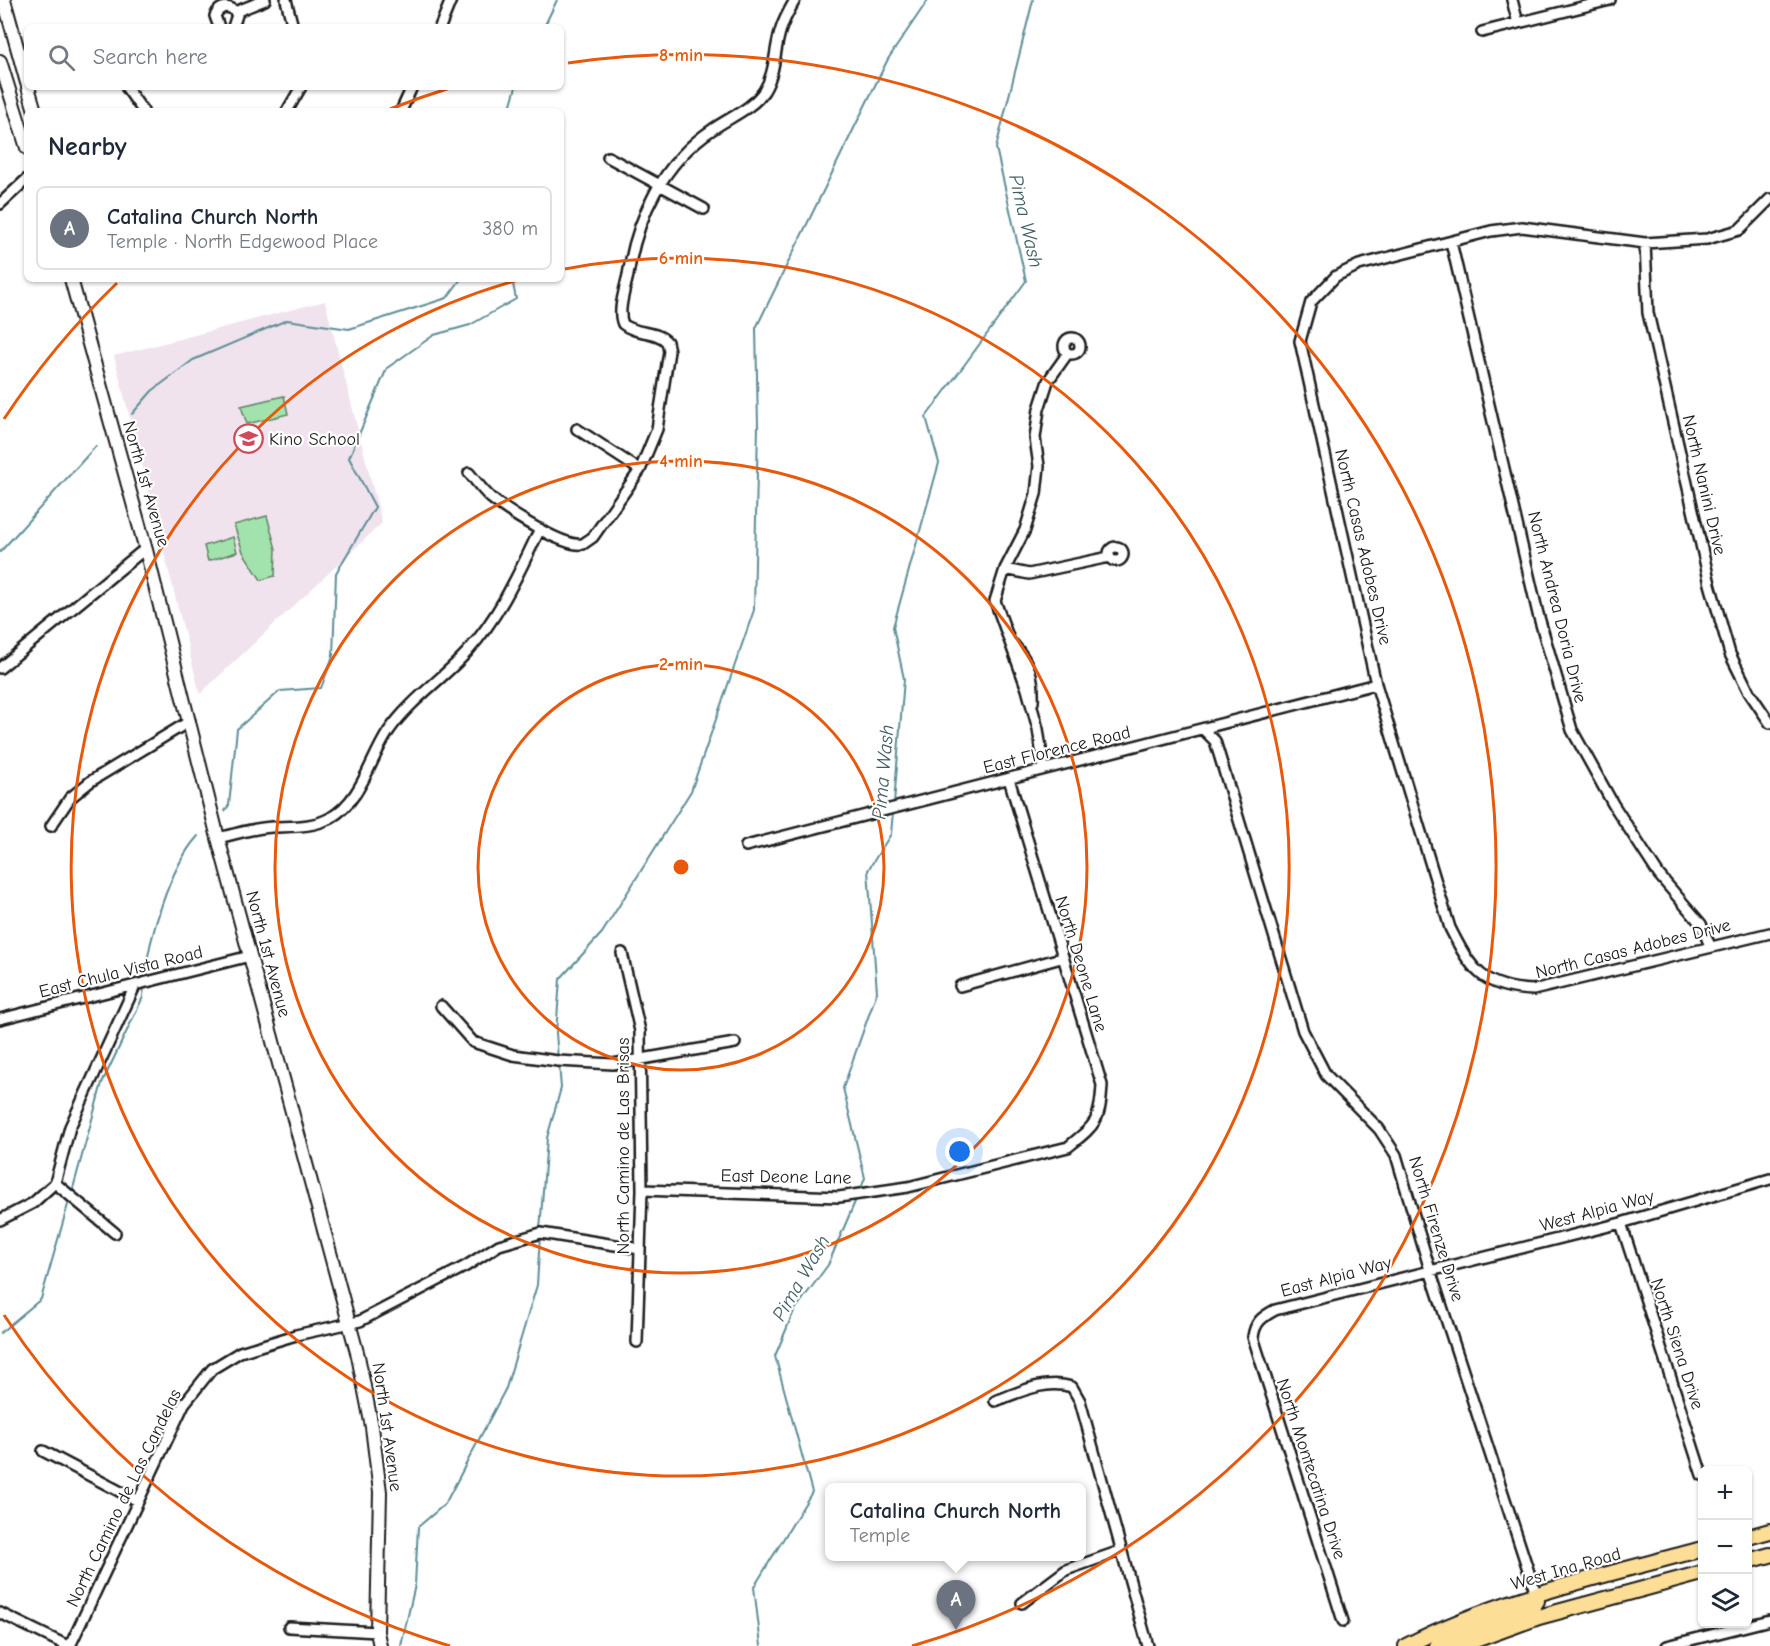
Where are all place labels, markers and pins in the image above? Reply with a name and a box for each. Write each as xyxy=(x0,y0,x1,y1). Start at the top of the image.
school or university icon: Kino School xyxy=(232,423,264,455)
place label: Kino School xyxy=(269,429,360,450)
centre of rings xyxy=(671,857,691,877)
pin: A xyxy=(936,1580,976,1630)

